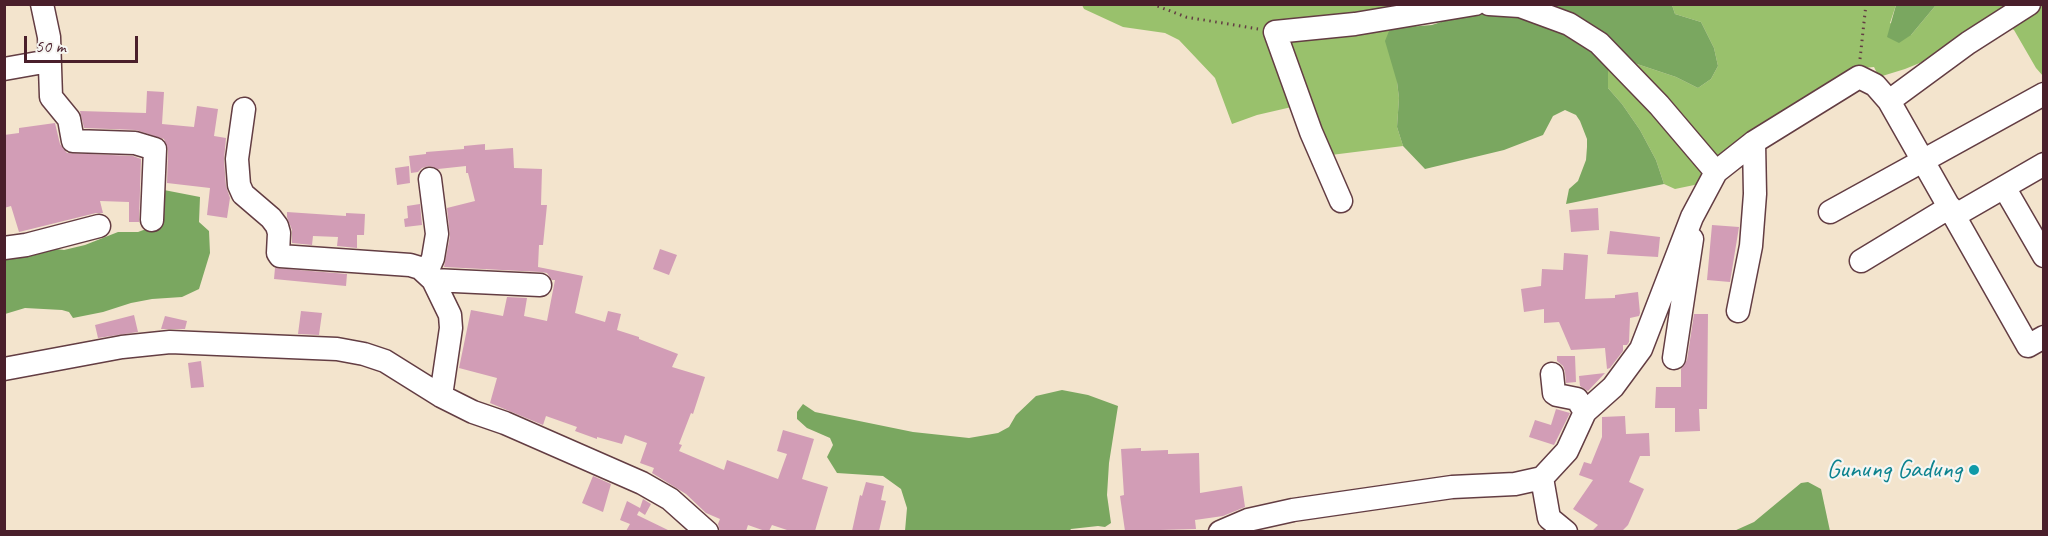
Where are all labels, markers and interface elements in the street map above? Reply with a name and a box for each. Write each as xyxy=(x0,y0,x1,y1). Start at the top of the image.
scale bar xyxy=(27,24,141,62)
text: 50 m xyxy=(35,35,66,57)
place label: Gunung Gadung xyxy=(1826,454,1962,486)
marker: Gunung Gadung xyxy=(1967,463,1981,477)

